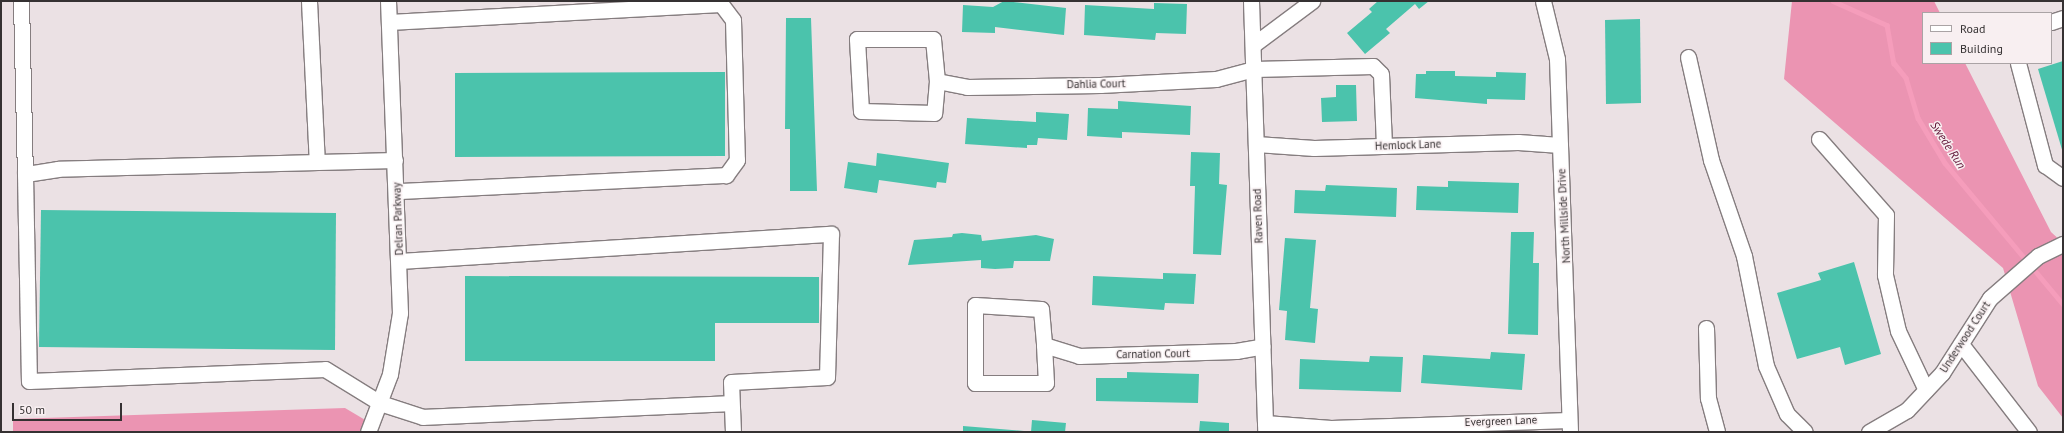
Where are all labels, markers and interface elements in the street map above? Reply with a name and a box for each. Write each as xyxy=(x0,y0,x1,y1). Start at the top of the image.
legend xyxy=(1922,12,2052,64)
text: Road xyxy=(1960,21,1985,36)
text: Building xyxy=(1960,41,2003,56)
street label: Dahlia Court xyxy=(1067,77,1125,91)
water label: Swede Run xyxy=(1927,119,1969,171)
street label: Hemlock Lane xyxy=(1374,137,1442,153)
street label: North Millside Drive xyxy=(1555,168,1573,264)
street label: Delran Parkway xyxy=(390,182,406,256)
street label: Raven Road xyxy=(1250,188,1266,244)
street label: Underwood Court xyxy=(1937,299,1993,375)
street label: Carnation Court xyxy=(1116,347,1190,361)
scale bar xyxy=(14,395,124,421)
text: 50 m xyxy=(19,402,45,417)
street label: Evergreen Lane xyxy=(1464,413,1538,429)

